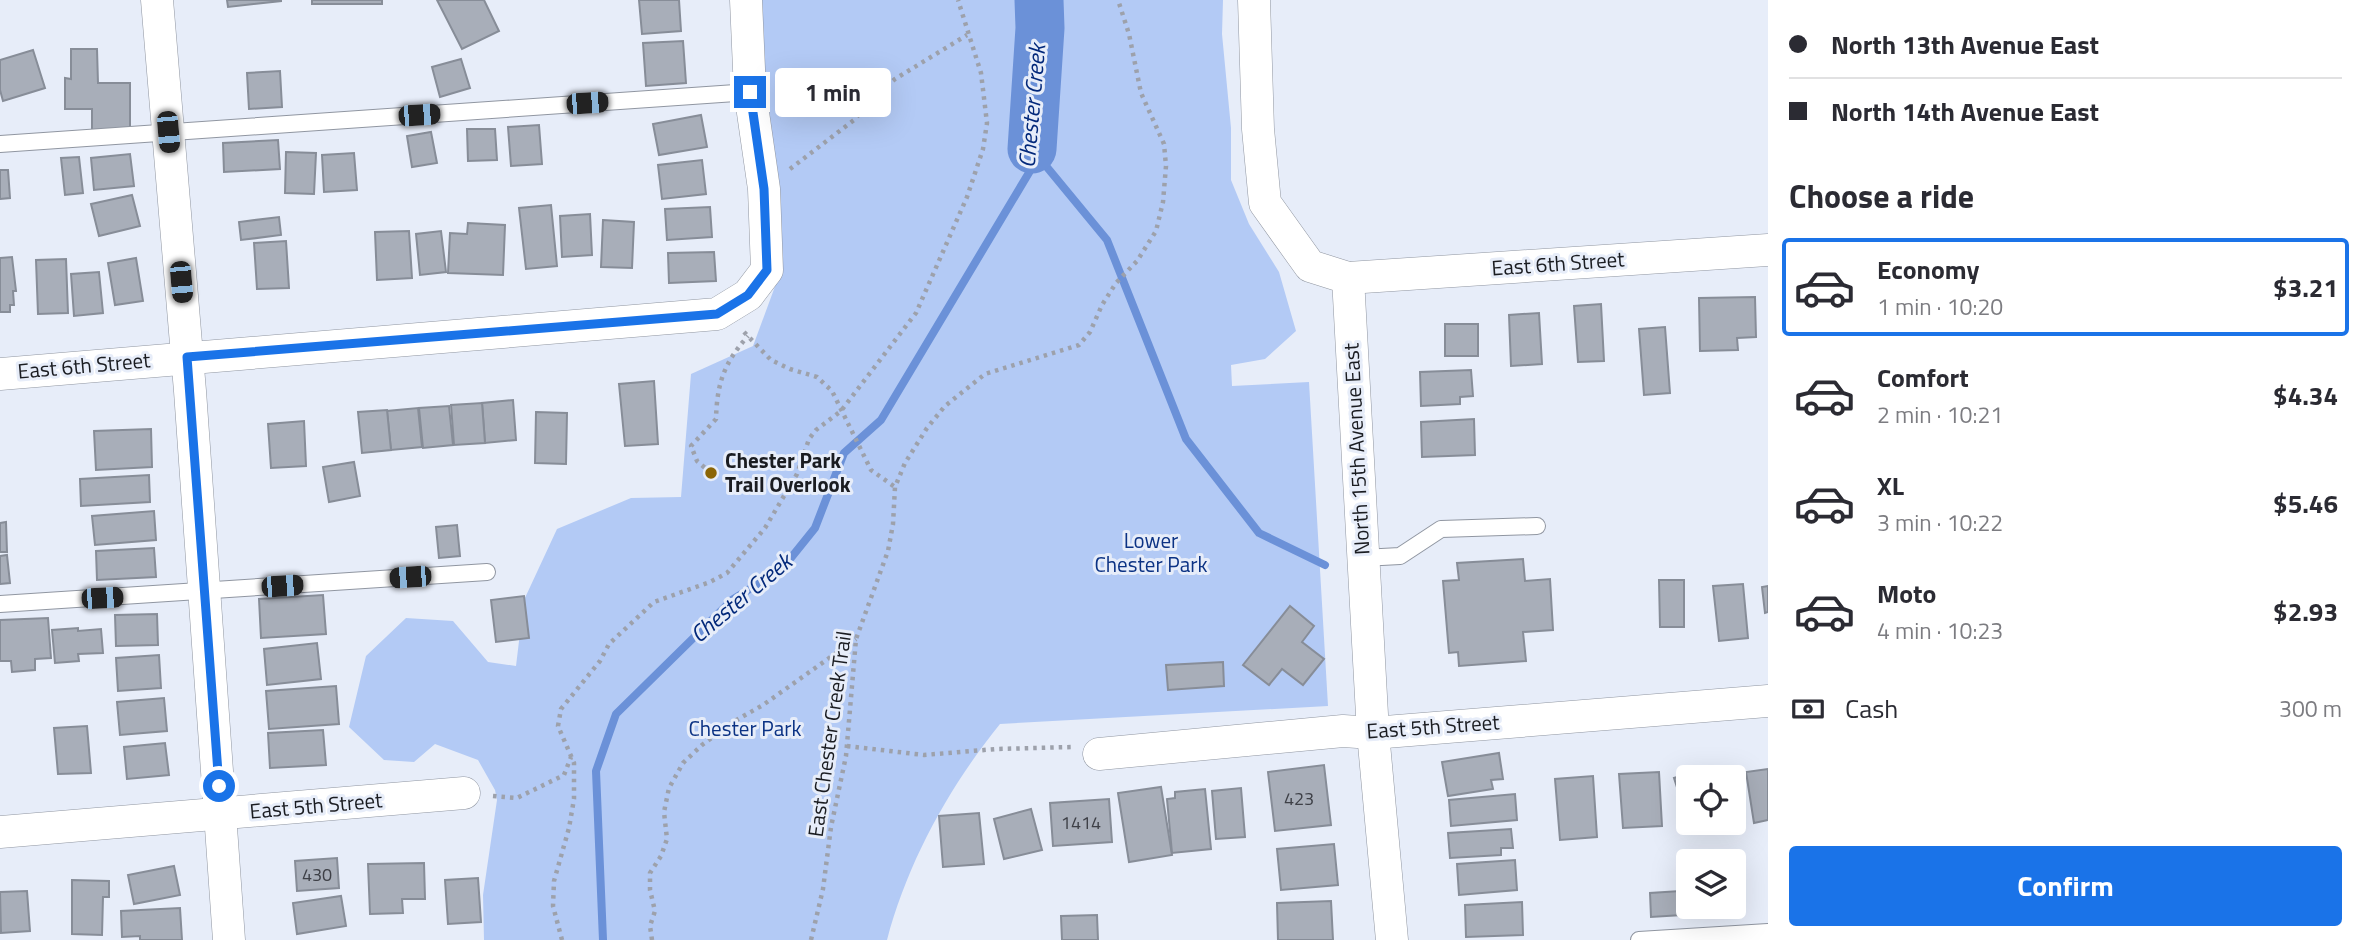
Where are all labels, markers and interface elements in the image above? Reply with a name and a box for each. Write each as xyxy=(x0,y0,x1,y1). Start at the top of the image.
text: North 13th Avenue East xyxy=(1831,25,2099,64)
water label: Chester Creek xyxy=(1009,40,1055,169)
callout: 1 min xyxy=(774,68,890,116)
text: 1 min xyxy=(805,75,861,110)
route end xyxy=(734,76,766,108)
car xyxy=(566,91,609,115)
text: North 14th Avenue East xyxy=(1831,92,2099,131)
car xyxy=(398,103,441,127)
car xyxy=(156,110,181,154)
text: Choose a ride xyxy=(1789,172,1974,220)
street label: East 6th Street xyxy=(1490,242,1626,284)
text: Economy xyxy=(1877,250,1979,289)
icon: car xyxy=(1793,256,1856,319)
car xyxy=(169,260,194,304)
text: $3.21 xyxy=(2273,268,2338,307)
text: 1 min · 10:20 xyxy=(1877,289,2003,324)
street label: North 15th Avenue East xyxy=(1334,342,1378,556)
street label: East 6th Street xyxy=(16,343,152,387)
text: Comfort xyxy=(1877,358,1969,397)
icon: car xyxy=(1793,364,1856,427)
text: $4.34 xyxy=(2273,376,2338,415)
text: 2 min · 10:21 xyxy=(1877,397,2003,432)
place label: Chester Park Trail Overlook xyxy=(725,444,851,500)
marker: Chester Park Trail Overlook xyxy=(703,465,719,481)
text: XL xyxy=(1877,466,1904,505)
icon: car xyxy=(1793,472,1856,535)
text: $5.46 xyxy=(2273,484,2338,523)
text: 3 min · 10:22 xyxy=(1877,505,2003,540)
park label: Lower Chester Park xyxy=(1094,524,1208,580)
water label: Chester Creek xyxy=(682,543,801,651)
car xyxy=(389,565,432,589)
car xyxy=(261,574,304,598)
text: Moto xyxy=(1877,574,1936,613)
icon: car xyxy=(1793,580,1856,643)
car xyxy=(81,586,124,610)
text: $2.93 xyxy=(2273,592,2338,631)
text: 4 min · 10:23 xyxy=(1877,613,2003,648)
street label: East Chester Creek Trail xyxy=(799,629,859,839)
text: Cash xyxy=(1845,689,1898,728)
icon: cash xyxy=(1789,690,1827,728)
text: 300 m xyxy=(2279,691,2342,726)
street label: East 5th Street xyxy=(1365,705,1501,747)
park label: Chester Park xyxy=(688,712,802,744)
map controls xyxy=(1676,765,1746,919)
button: locate xyxy=(1676,765,1746,835)
route start xyxy=(203,770,235,802)
street label: East 5th Street xyxy=(248,783,384,827)
house number: 423 xyxy=(1284,785,1314,812)
house number: 1414 xyxy=(1061,809,1101,836)
button: Confirm xyxy=(1789,846,2342,926)
button: layers xyxy=(1676,849,1746,919)
house number: 430 xyxy=(302,861,332,888)

